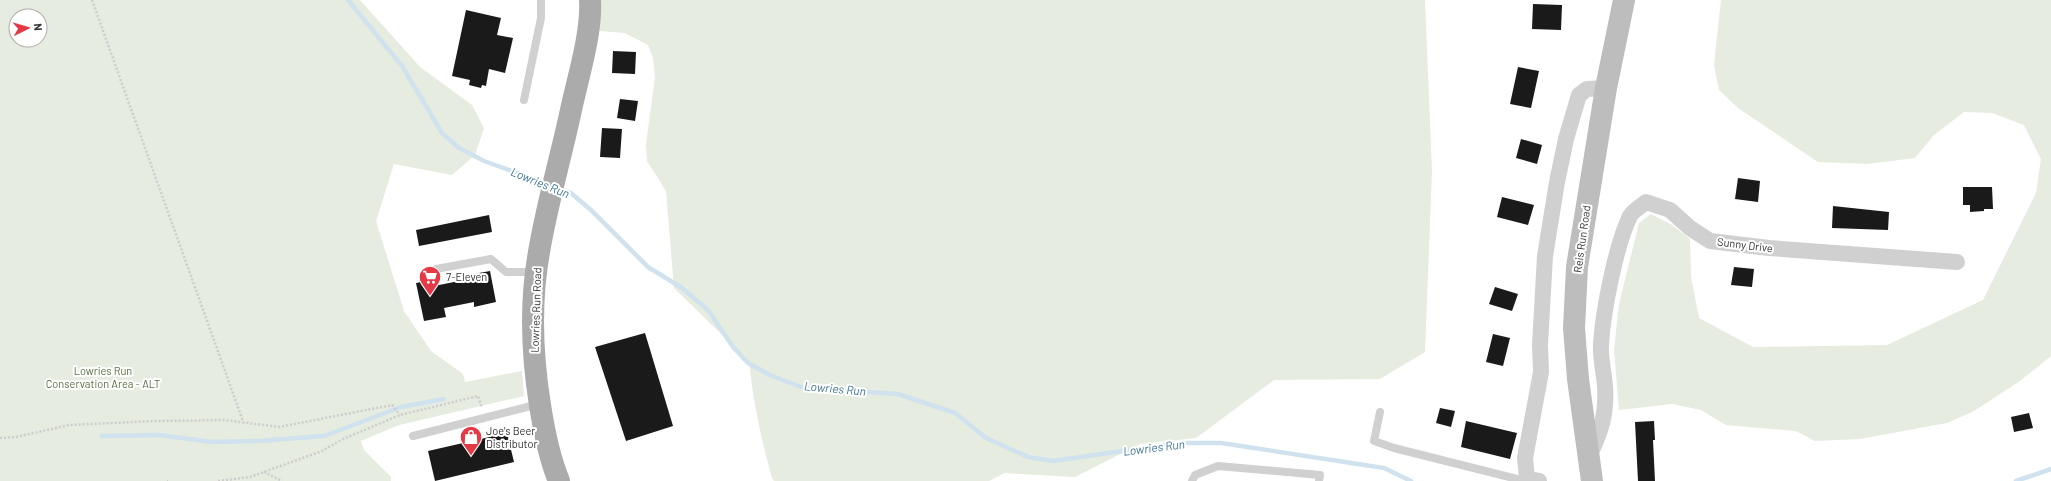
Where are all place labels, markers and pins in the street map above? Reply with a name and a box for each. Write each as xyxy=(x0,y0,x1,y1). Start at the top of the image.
supermarket icon: 7-Eleven xyxy=(417,264,443,297)
place label: 7-Eleven xyxy=(446,270,487,283)
shop icon: Joe's Beer Distributor xyxy=(458,424,484,457)
place label: Joe's Beer Distributor xyxy=(486,424,537,450)

